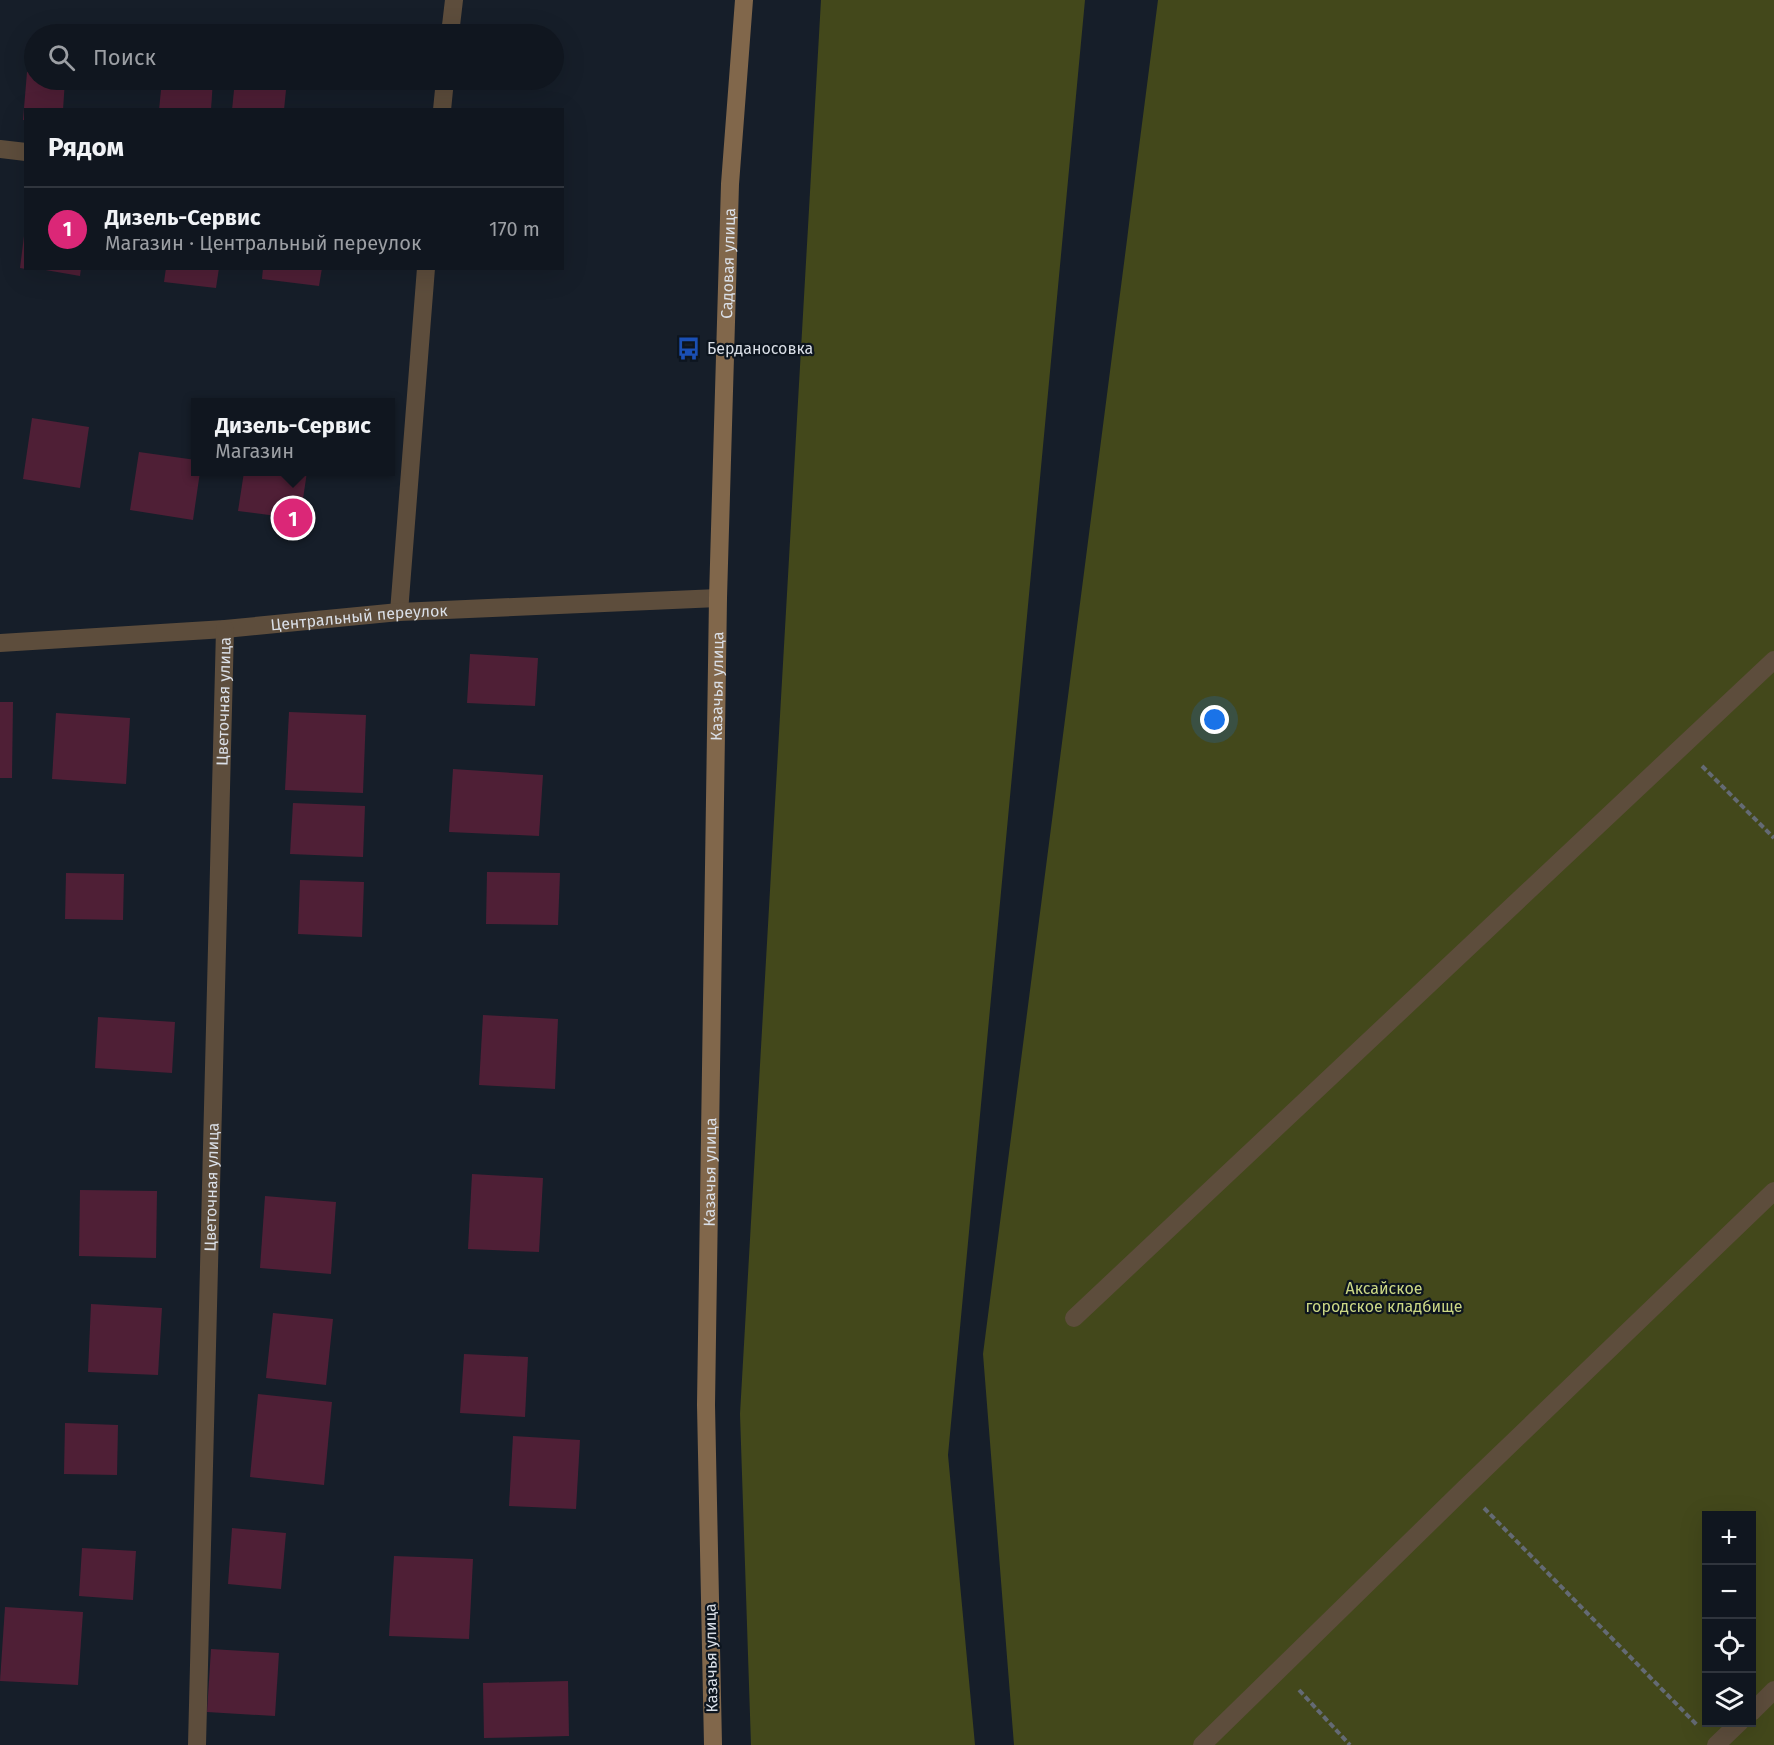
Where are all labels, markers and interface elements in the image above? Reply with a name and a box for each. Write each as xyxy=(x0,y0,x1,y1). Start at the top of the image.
search box xyxy=(24,24,564,90)
icon: search xyxy=(45,41,78,74)
text: Поиск xyxy=(93,44,156,71)
text: Рядом xyxy=(48,132,124,163)
text: Дизель-Сервис xyxy=(105,204,261,231)
street label: Садовая улица xyxy=(717,208,739,319)
text: 1 xyxy=(63,217,72,241)
text: 170 m xyxy=(489,217,540,241)
text: Магазин · Центральный переулок xyxy=(105,231,421,255)
bus stop icon: Берданосовка xyxy=(676,335,702,361)
place label: Берданосовка xyxy=(707,339,813,358)
popup xyxy=(191,398,395,476)
text: Дизель-Сервис xyxy=(215,412,371,439)
text: Магазин xyxy=(215,439,294,463)
pin: 1 xyxy=(274,496,312,540)
street label: Центральный переулок xyxy=(270,600,449,634)
street label: Казачья улица xyxy=(706,631,727,741)
street label: Цветочная улица xyxy=(212,637,234,766)
your location xyxy=(1200,705,1229,734)
street label: Казачья улица xyxy=(699,1117,720,1227)
street label: Цветочная улица xyxy=(200,1123,222,1252)
park label: Аксайское городское кладбище xyxy=(1306,1279,1462,1316)
map controls xyxy=(1702,1511,1756,1727)
button: + xyxy=(1702,1511,1756,1565)
button: − xyxy=(1702,1565,1756,1619)
street label: Казачья улица xyxy=(701,1603,721,1713)
button: locate xyxy=(1702,1619,1756,1673)
button: layers xyxy=(1702,1673,1756,1727)

